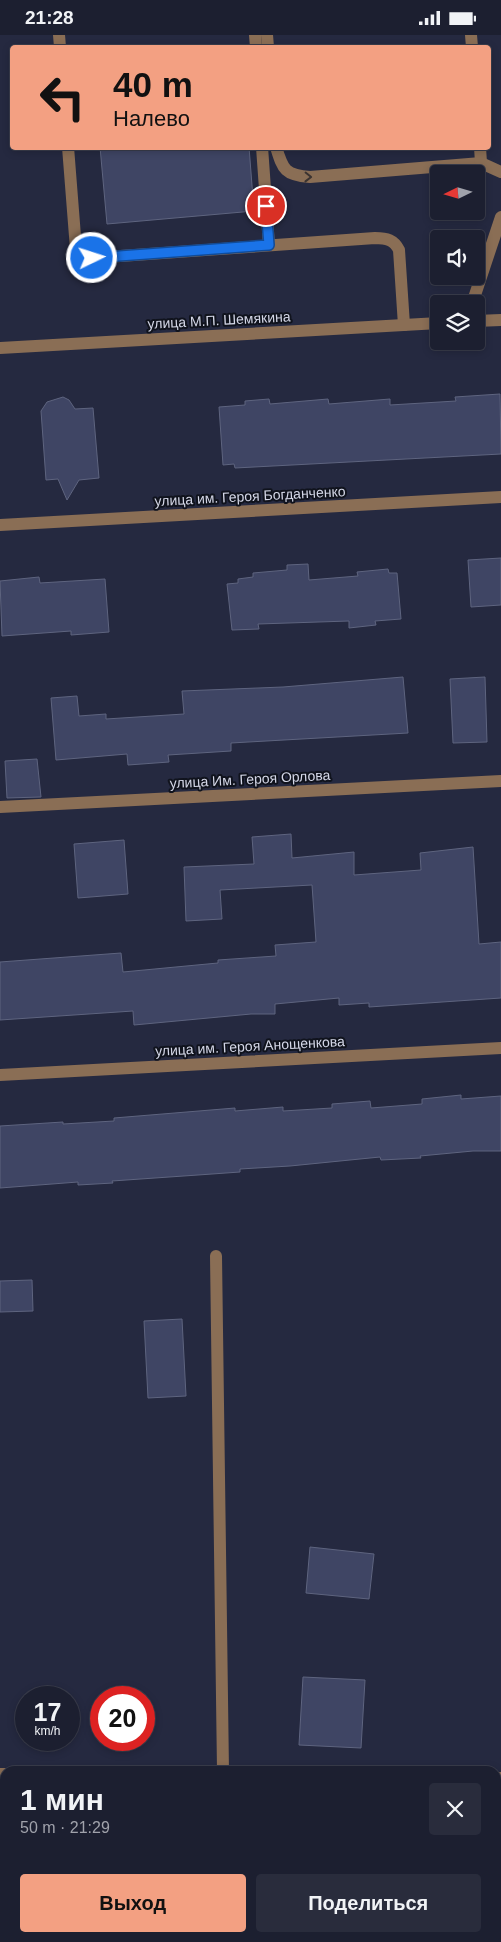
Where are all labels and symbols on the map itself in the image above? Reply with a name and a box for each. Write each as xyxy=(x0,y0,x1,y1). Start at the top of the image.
north arrow xyxy=(430,165,485,220)
one-way arrow xyxy=(304,171,312,182)
pin xyxy=(245,185,287,227)
position arrow xyxy=(65,231,117,283)
street label: улица М.П. Шемякина xyxy=(147,308,291,332)
street label: улица им. Героя Богданченко xyxy=(154,483,346,509)
street label: улица Им. Героя Орлова xyxy=(169,767,331,791)
street label: улица им. Героя Анощенкова xyxy=(155,1033,345,1059)
speed limit sign: 20 xyxy=(90,1686,155,1751)

